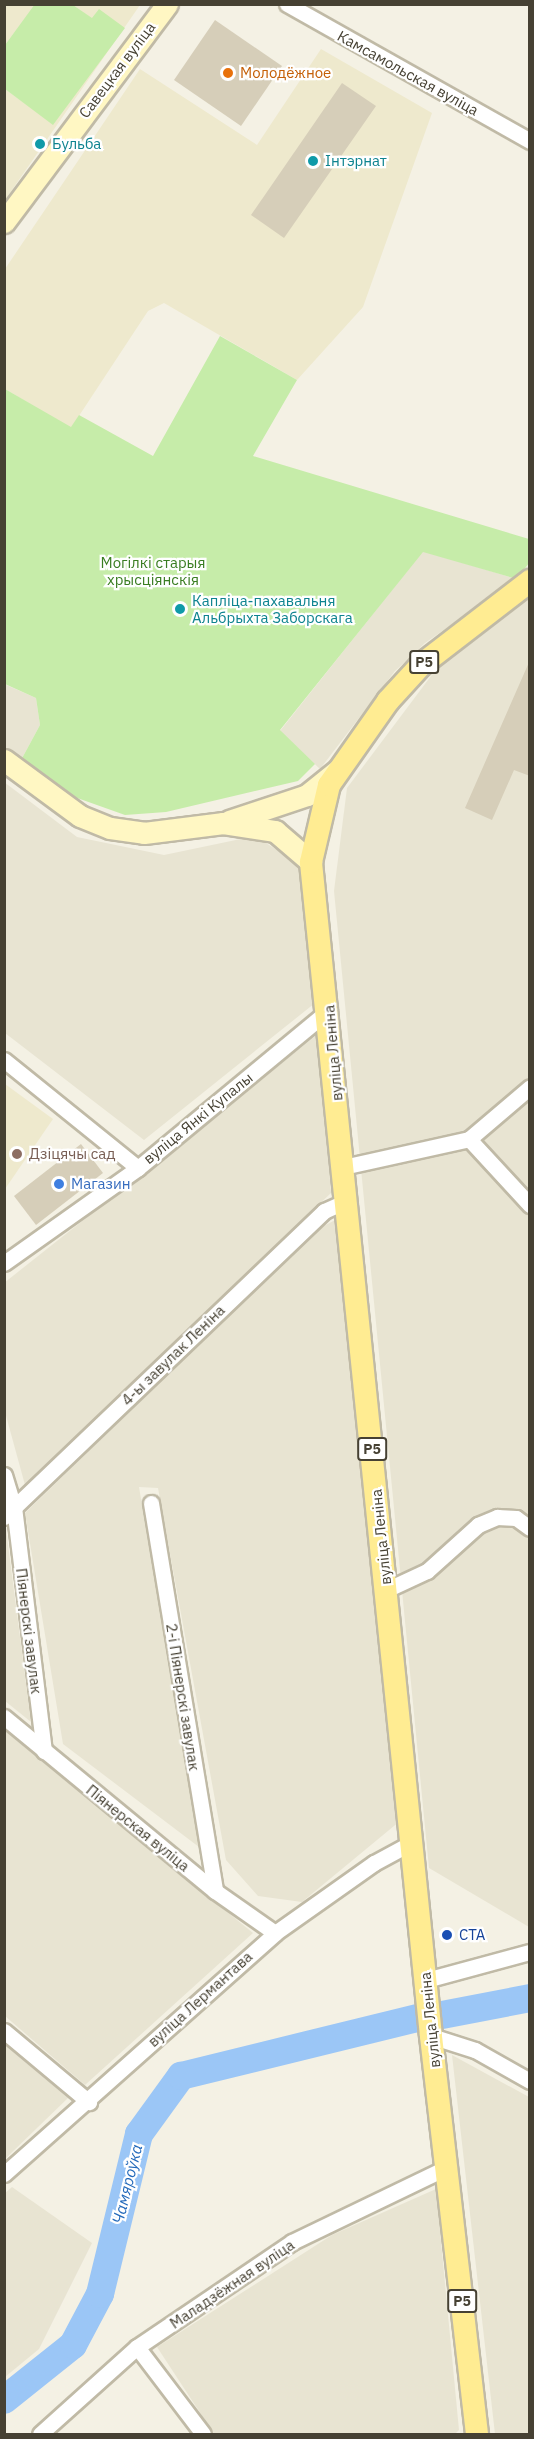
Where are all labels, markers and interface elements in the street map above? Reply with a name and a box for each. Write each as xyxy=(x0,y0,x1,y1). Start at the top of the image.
street label: Савецкая вуліца xyxy=(75,19,159,121)
street label: Камсамольская вуліца xyxy=(334,27,482,119)
place label: Молодёжное xyxy=(240,64,331,82)
marker: Молодёжное xyxy=(221,66,235,80)
place label: Бульба xyxy=(52,135,101,153)
marker: Бульба xyxy=(33,137,47,151)
place label: Інтэрнат xyxy=(325,152,387,170)
marker: Інтэрнат xyxy=(306,154,320,168)
park label: Могілкі старыя хрысціянскія xyxy=(101,553,205,588)
place label: Капліца-пахавальня Альбрыхта Заборскага xyxy=(192,591,353,626)
marker: Капліца-пахавальня Альбрыхта Заборскага xyxy=(173,602,187,616)
road number: Р5 xyxy=(409,651,439,673)
street label: вуліца Леніна xyxy=(320,1004,346,1102)
street label: вуліца Янкі Купалы xyxy=(140,1068,256,1168)
place label: Дзіцячы сад xyxy=(29,1145,116,1163)
marker: Дзіцячы сад xyxy=(10,1147,24,1161)
place label: Магазин xyxy=(71,1175,131,1193)
marker: Магазин xyxy=(52,1177,66,1191)
street label: 4-ы завулак Леніна xyxy=(118,1301,228,1409)
road number: Р5 xyxy=(357,1438,387,1460)
street label: вуліца Леніна xyxy=(367,1488,395,1586)
street label: Піянерскі завулак xyxy=(12,1567,46,1695)
street label: 2-і Піянерскі завулак xyxy=(162,1622,204,1772)
street label: Піянерская вуліца xyxy=(83,1781,193,1875)
place label: СТА xyxy=(459,1926,485,1944)
marker: СТА xyxy=(440,1928,454,1942)
street label: вуліца Лермантава xyxy=(144,1948,256,2050)
street label: вуліца Леніна xyxy=(416,1971,444,2069)
water label: Чамяроўка xyxy=(108,2142,146,2226)
street label: Маладзёжная вуліца xyxy=(166,2236,298,2332)
road number: Р5 xyxy=(447,2290,477,2312)

